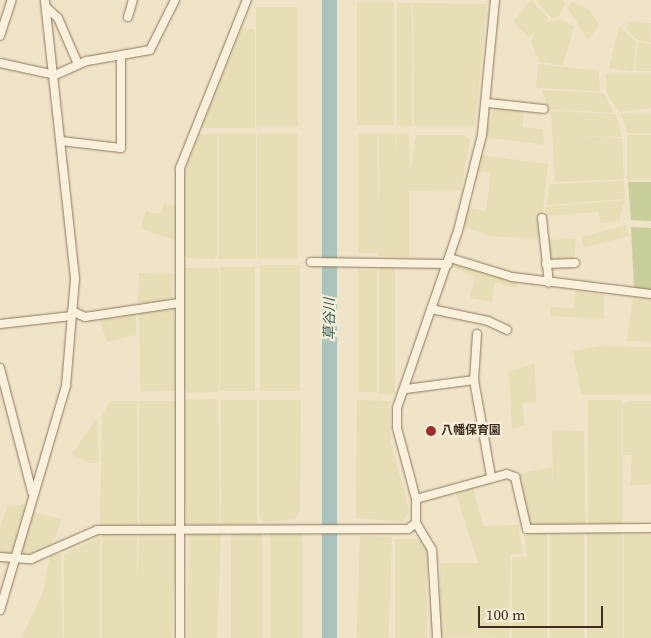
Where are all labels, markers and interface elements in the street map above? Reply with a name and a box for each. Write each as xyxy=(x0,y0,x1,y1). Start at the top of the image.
water label: 草谷川 xyxy=(321,298,337,340)
place label: 八幡保育園 xyxy=(441,424,501,438)
marker: 八幡保育園 xyxy=(425,425,437,437)
scale bar xyxy=(481,596,606,628)
text: 100 m xyxy=(486,604,526,625)

